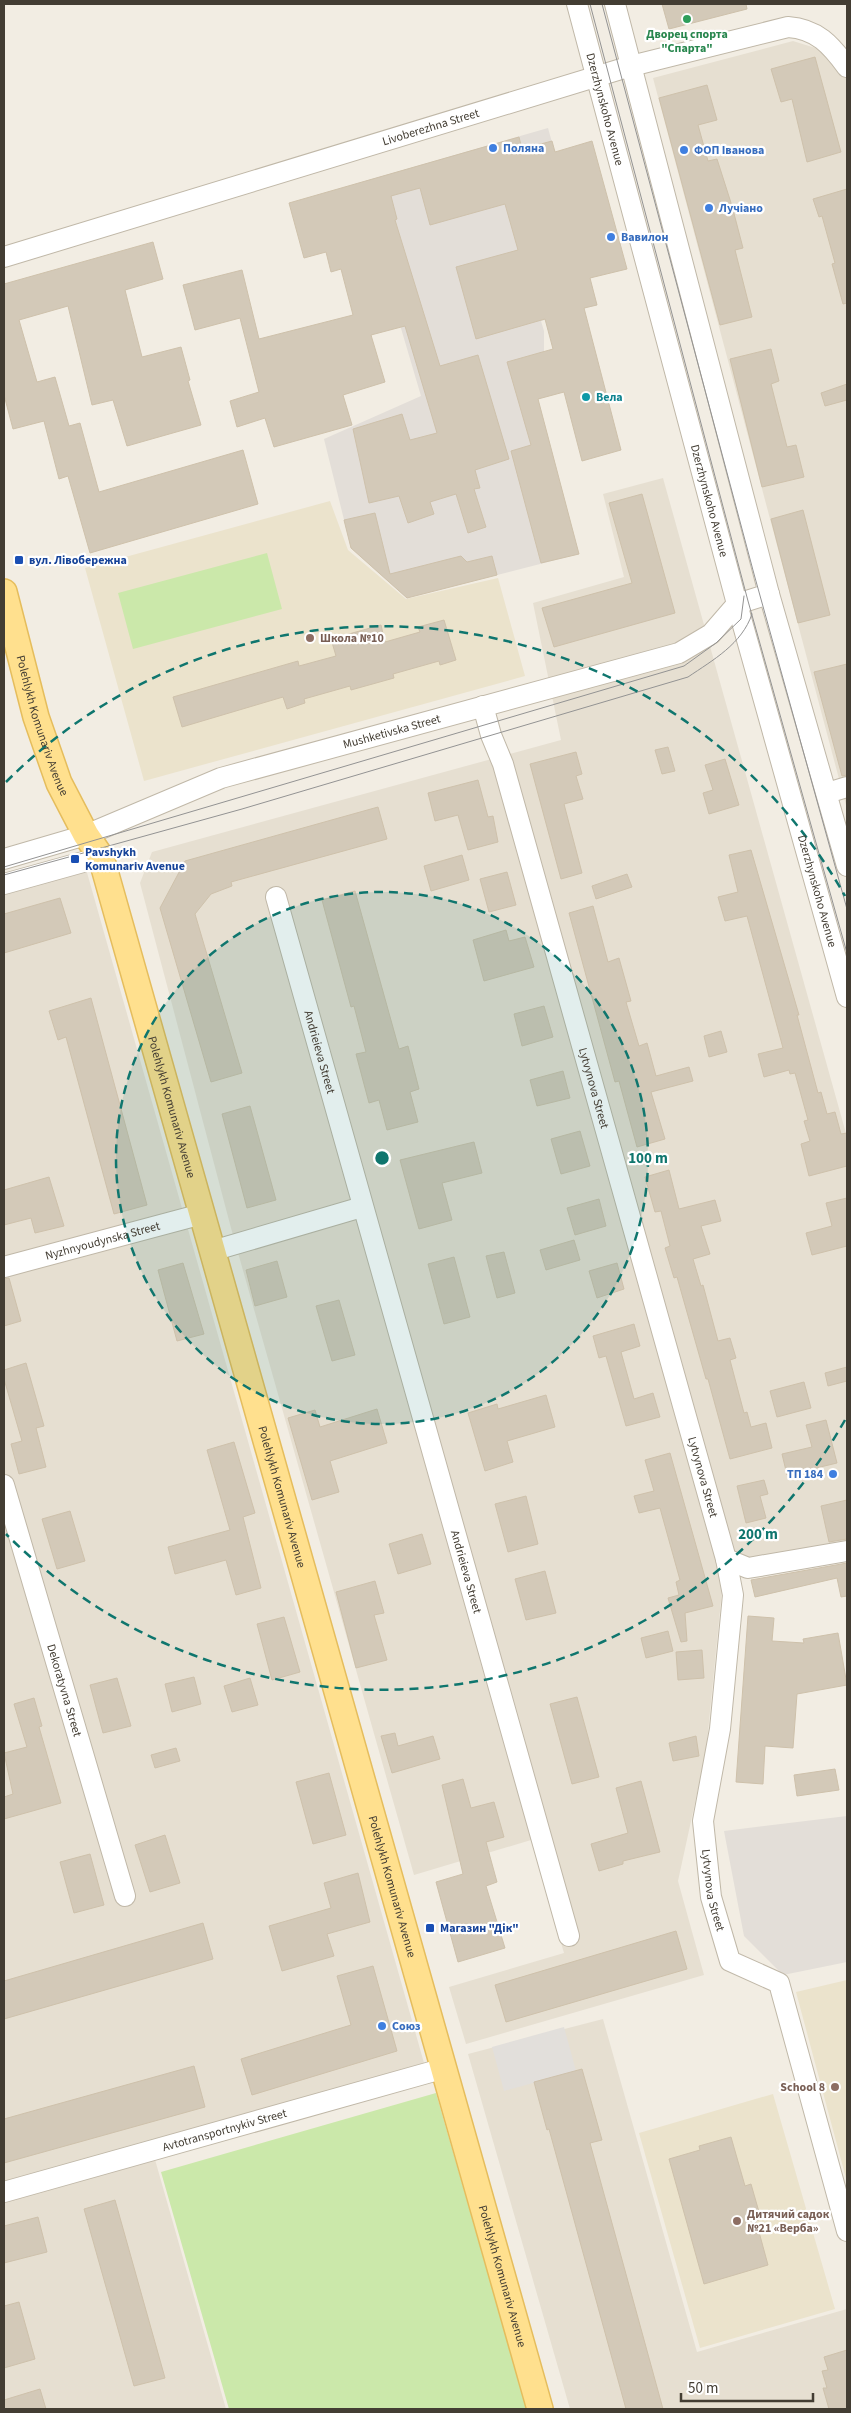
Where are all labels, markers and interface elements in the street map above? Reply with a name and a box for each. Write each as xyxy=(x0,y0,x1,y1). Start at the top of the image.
marker: Дворец спорта "Спарта" xyxy=(681,13,693,25)
place label: Дворец спорта "Спарта" xyxy=(646,26,728,57)
street label: Dzerzhynskoho Avenue xyxy=(581,51,628,168)
street label: Livoberezhna Street xyxy=(380,105,481,150)
place label: Поляна xyxy=(503,140,544,157)
marker: Поляна xyxy=(487,142,499,154)
place label: ФОП Іванова xyxy=(694,142,764,159)
marker: ФОП Іванова xyxy=(678,144,690,156)
place label: Лучіано xyxy=(718,200,763,217)
marker: Лучіано xyxy=(703,202,715,214)
place label: Вавилон xyxy=(621,229,668,246)
marker: Вавилон xyxy=(605,231,617,243)
place label: Вела xyxy=(596,389,623,406)
marker: Вела xyxy=(580,391,592,403)
street label: Dzerzhynskoho Avenue xyxy=(686,443,732,559)
place label: вул. Лівобережна xyxy=(29,552,127,569)
marker: вул. Лівобережна xyxy=(13,554,25,566)
place label: Школа №10 xyxy=(320,630,384,647)
marker: Школа №10 xyxy=(304,632,316,644)
street label: Polehlykh Komunariv Avenue xyxy=(12,654,72,799)
street label: Mushketivska Street xyxy=(341,710,443,753)
street label: Dzerzhynskoho Avenue xyxy=(793,833,841,949)
place label: Pavshykh Komunariv Avenue xyxy=(85,844,185,875)
marker: Pavshykh Komunariv Avenue xyxy=(69,853,81,865)
street label: Andrieieva Street xyxy=(299,1009,339,1096)
street label: Polehlykh Komunariv Avenue xyxy=(143,1034,199,1180)
street label: Lytvynova Street xyxy=(574,1046,613,1131)
text: 100 m xyxy=(628,1148,668,1169)
centre of rings xyxy=(373,1149,391,1167)
street label: Nyzhnyoudynska Street xyxy=(43,1218,162,1265)
street label: Polehlykh Komunariv Avenue xyxy=(253,1424,310,1570)
street label: Lytvynova Street xyxy=(683,1435,722,1520)
place label: ТП 184 xyxy=(787,1466,824,1483)
marker: ТП 184 xyxy=(827,1468,839,1480)
text: 200 m xyxy=(738,1524,778,1545)
street label: Andrieieva Street xyxy=(446,1528,486,1615)
street label: Dekoratyvna Street xyxy=(42,1642,86,1739)
street label: Polehlykh Komunariv Avenue xyxy=(364,1814,420,1960)
street label: Lytvynova Street xyxy=(697,1848,729,1933)
place label: Магазин "Дік" xyxy=(440,1920,519,1937)
marker: Магазин "Дік" xyxy=(424,1922,436,1934)
place label: Союз xyxy=(392,2018,421,2035)
marker: Союз xyxy=(376,2020,388,2032)
place label: School 8 xyxy=(780,2079,825,2096)
marker: School 8 xyxy=(829,2081,841,2093)
street label: Avtotransportnykiv Street xyxy=(160,2105,289,2156)
street label: Polehlykh Komunariv Avenue xyxy=(474,2203,530,2349)
place label: Дитячий садок №21 «Верба» xyxy=(747,2206,830,2237)
marker: Дитячий садок №21 «Верба» xyxy=(731,2215,743,2227)
scale bar xyxy=(681,2370,814,2402)
text: 50 m xyxy=(688,2378,718,2399)

